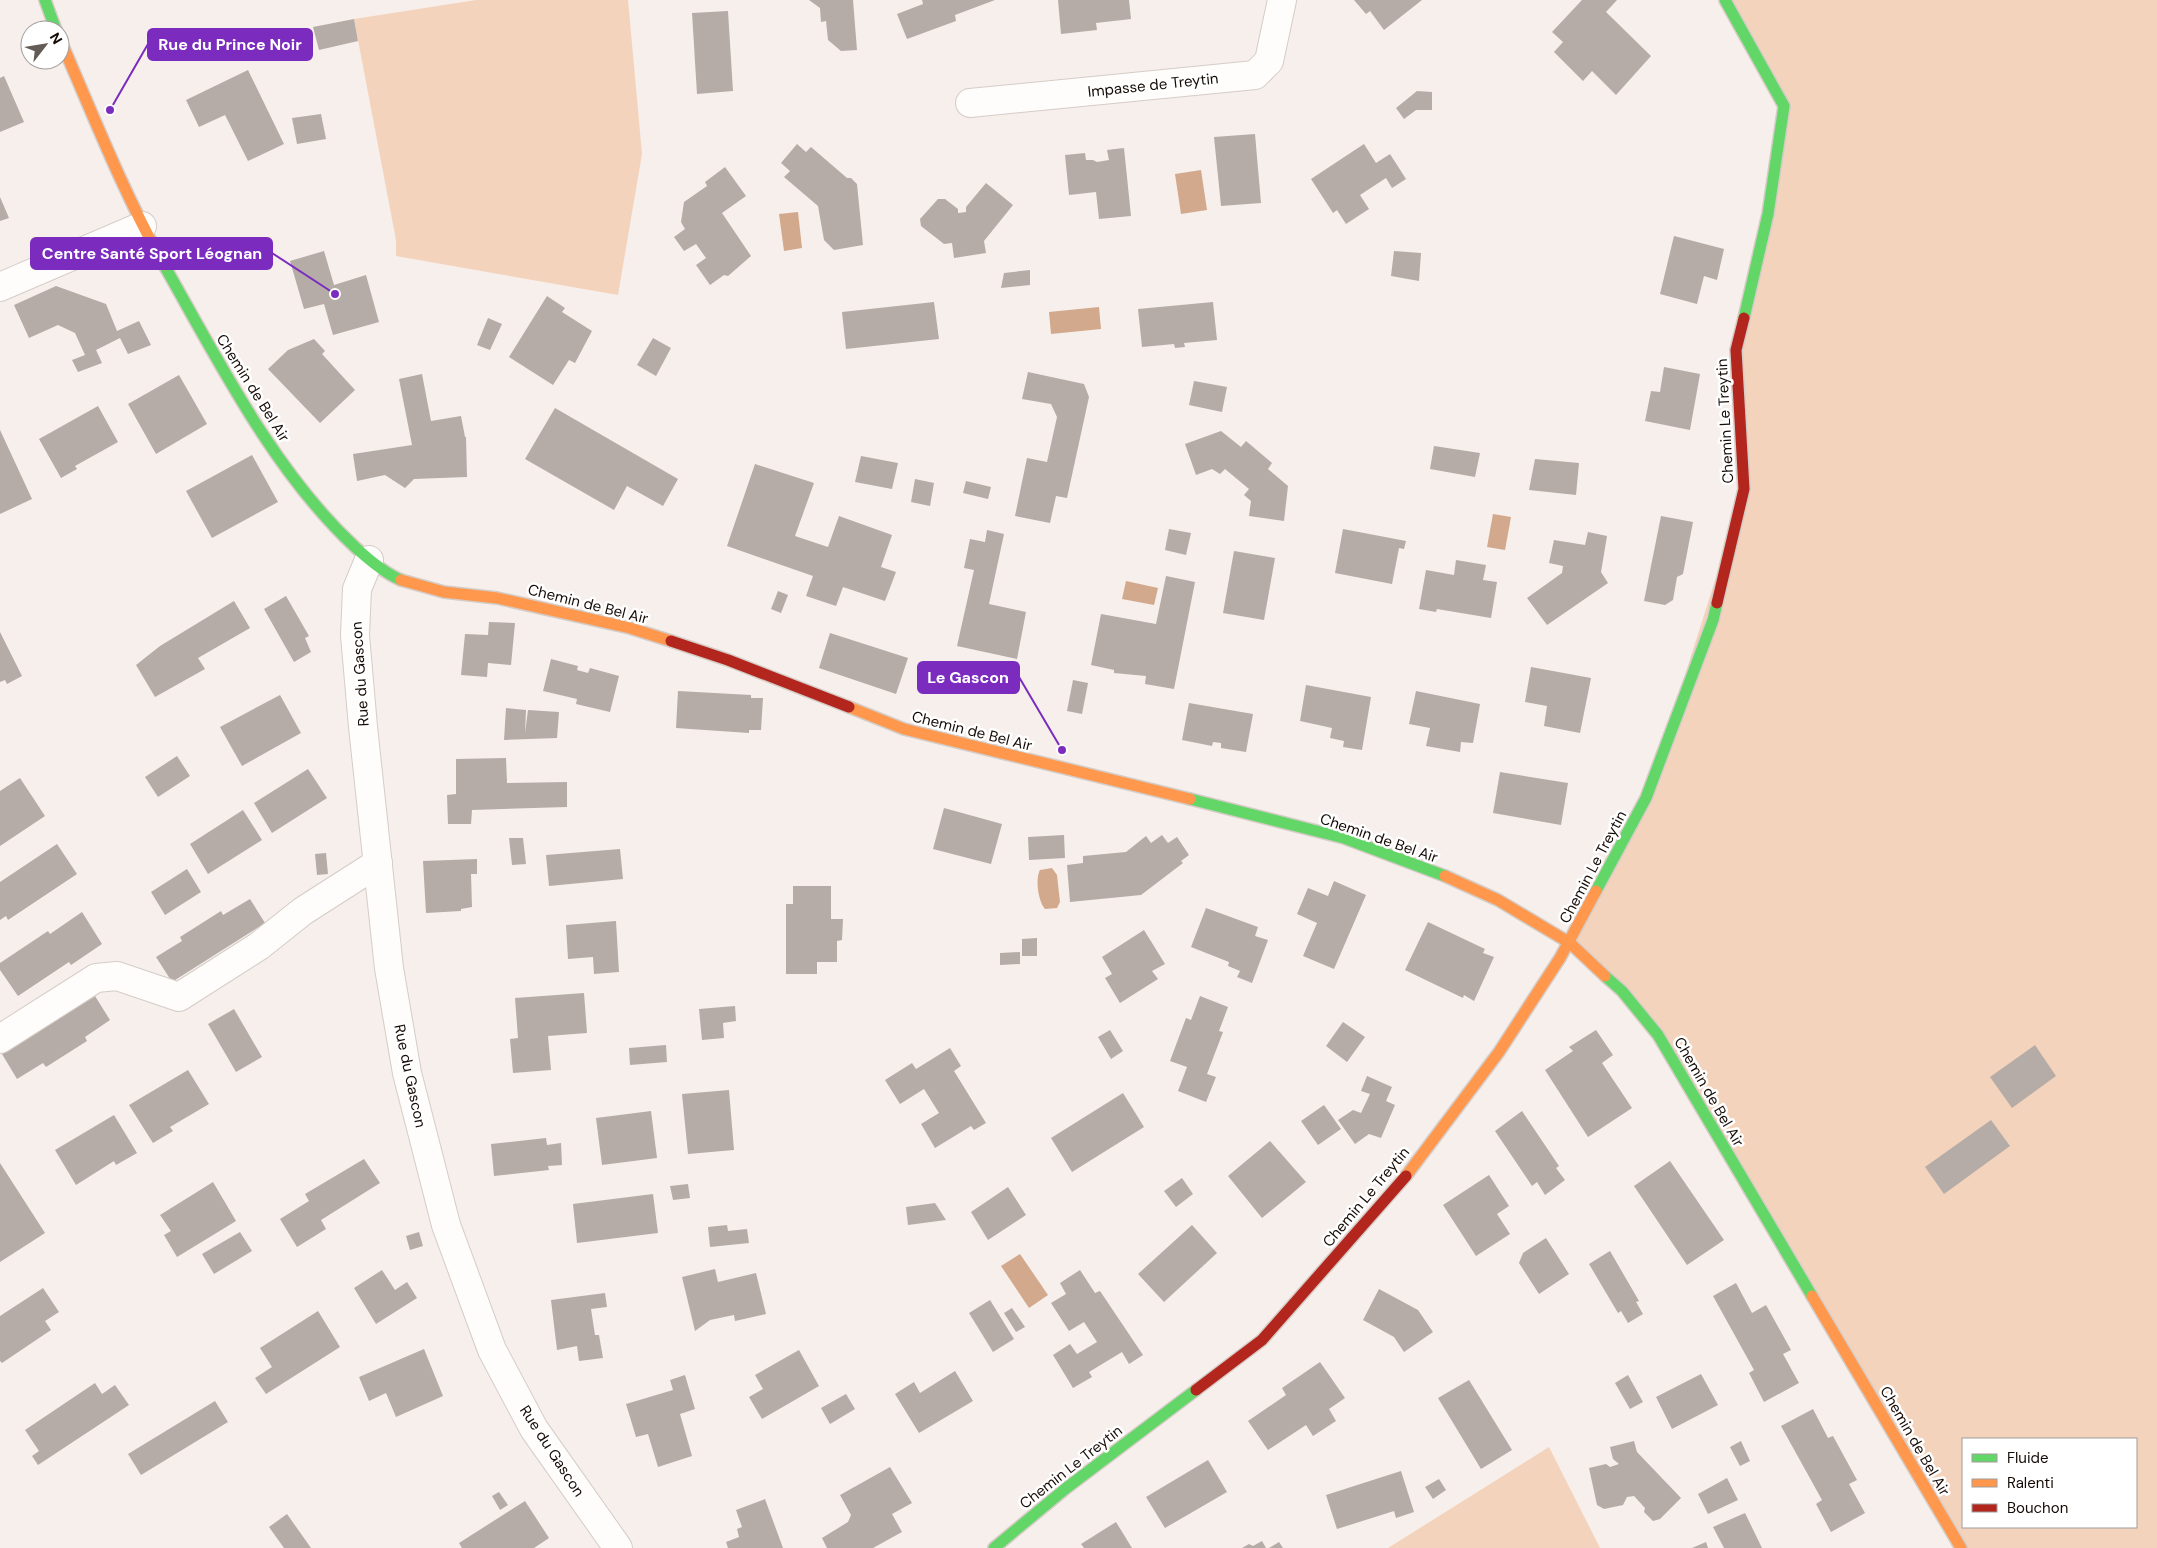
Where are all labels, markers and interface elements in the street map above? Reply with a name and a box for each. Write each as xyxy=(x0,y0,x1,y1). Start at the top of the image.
north arrow xyxy=(20,20,70,70)
text: N xyxy=(46,29,66,47)
callout: Rue du Prince Noir xyxy=(148,29,312,60)
text: Rue du Prince Noir xyxy=(158,34,302,55)
street label: Impasse de Treytin xyxy=(1087,68,1219,102)
callout: Centre Santé Sport Léognan xyxy=(31,238,272,269)
text: Centre Santé Sport Léognan xyxy=(42,243,262,264)
street label: Chemin de Bel Air xyxy=(212,330,294,446)
street label: Chemin Le Treytin xyxy=(1712,358,1738,484)
street label: Chemin de Bel Air xyxy=(526,579,651,629)
street label: Rue du Gascon xyxy=(346,621,374,727)
callout: Le Gascon xyxy=(918,662,1019,693)
text: Le Gascon xyxy=(927,667,1009,688)
street label: Chemin de Bel Air xyxy=(910,706,1035,756)
street label: Chemin Le Treytin xyxy=(1555,807,1631,927)
street label: Chemin de Bel Air xyxy=(1317,808,1441,868)
street label: Rue du Gascon xyxy=(389,1022,431,1130)
street label: Chemin de Bel Air xyxy=(1669,1034,1749,1151)
street label: Chemin Le Treytin xyxy=(1318,1143,1414,1251)
street label: Chemin de Bel Air xyxy=(1875,1383,1955,1500)
street label: Rue du Gascon xyxy=(515,1401,589,1501)
street label: Chemin Le Treytin xyxy=(1016,1421,1126,1513)
legend xyxy=(1962,1438,2137,1528)
text: Fluide xyxy=(2007,1448,2049,1468)
text: Ralenti xyxy=(2007,1473,2054,1493)
text: Bouchon xyxy=(2007,1498,2068,1518)

